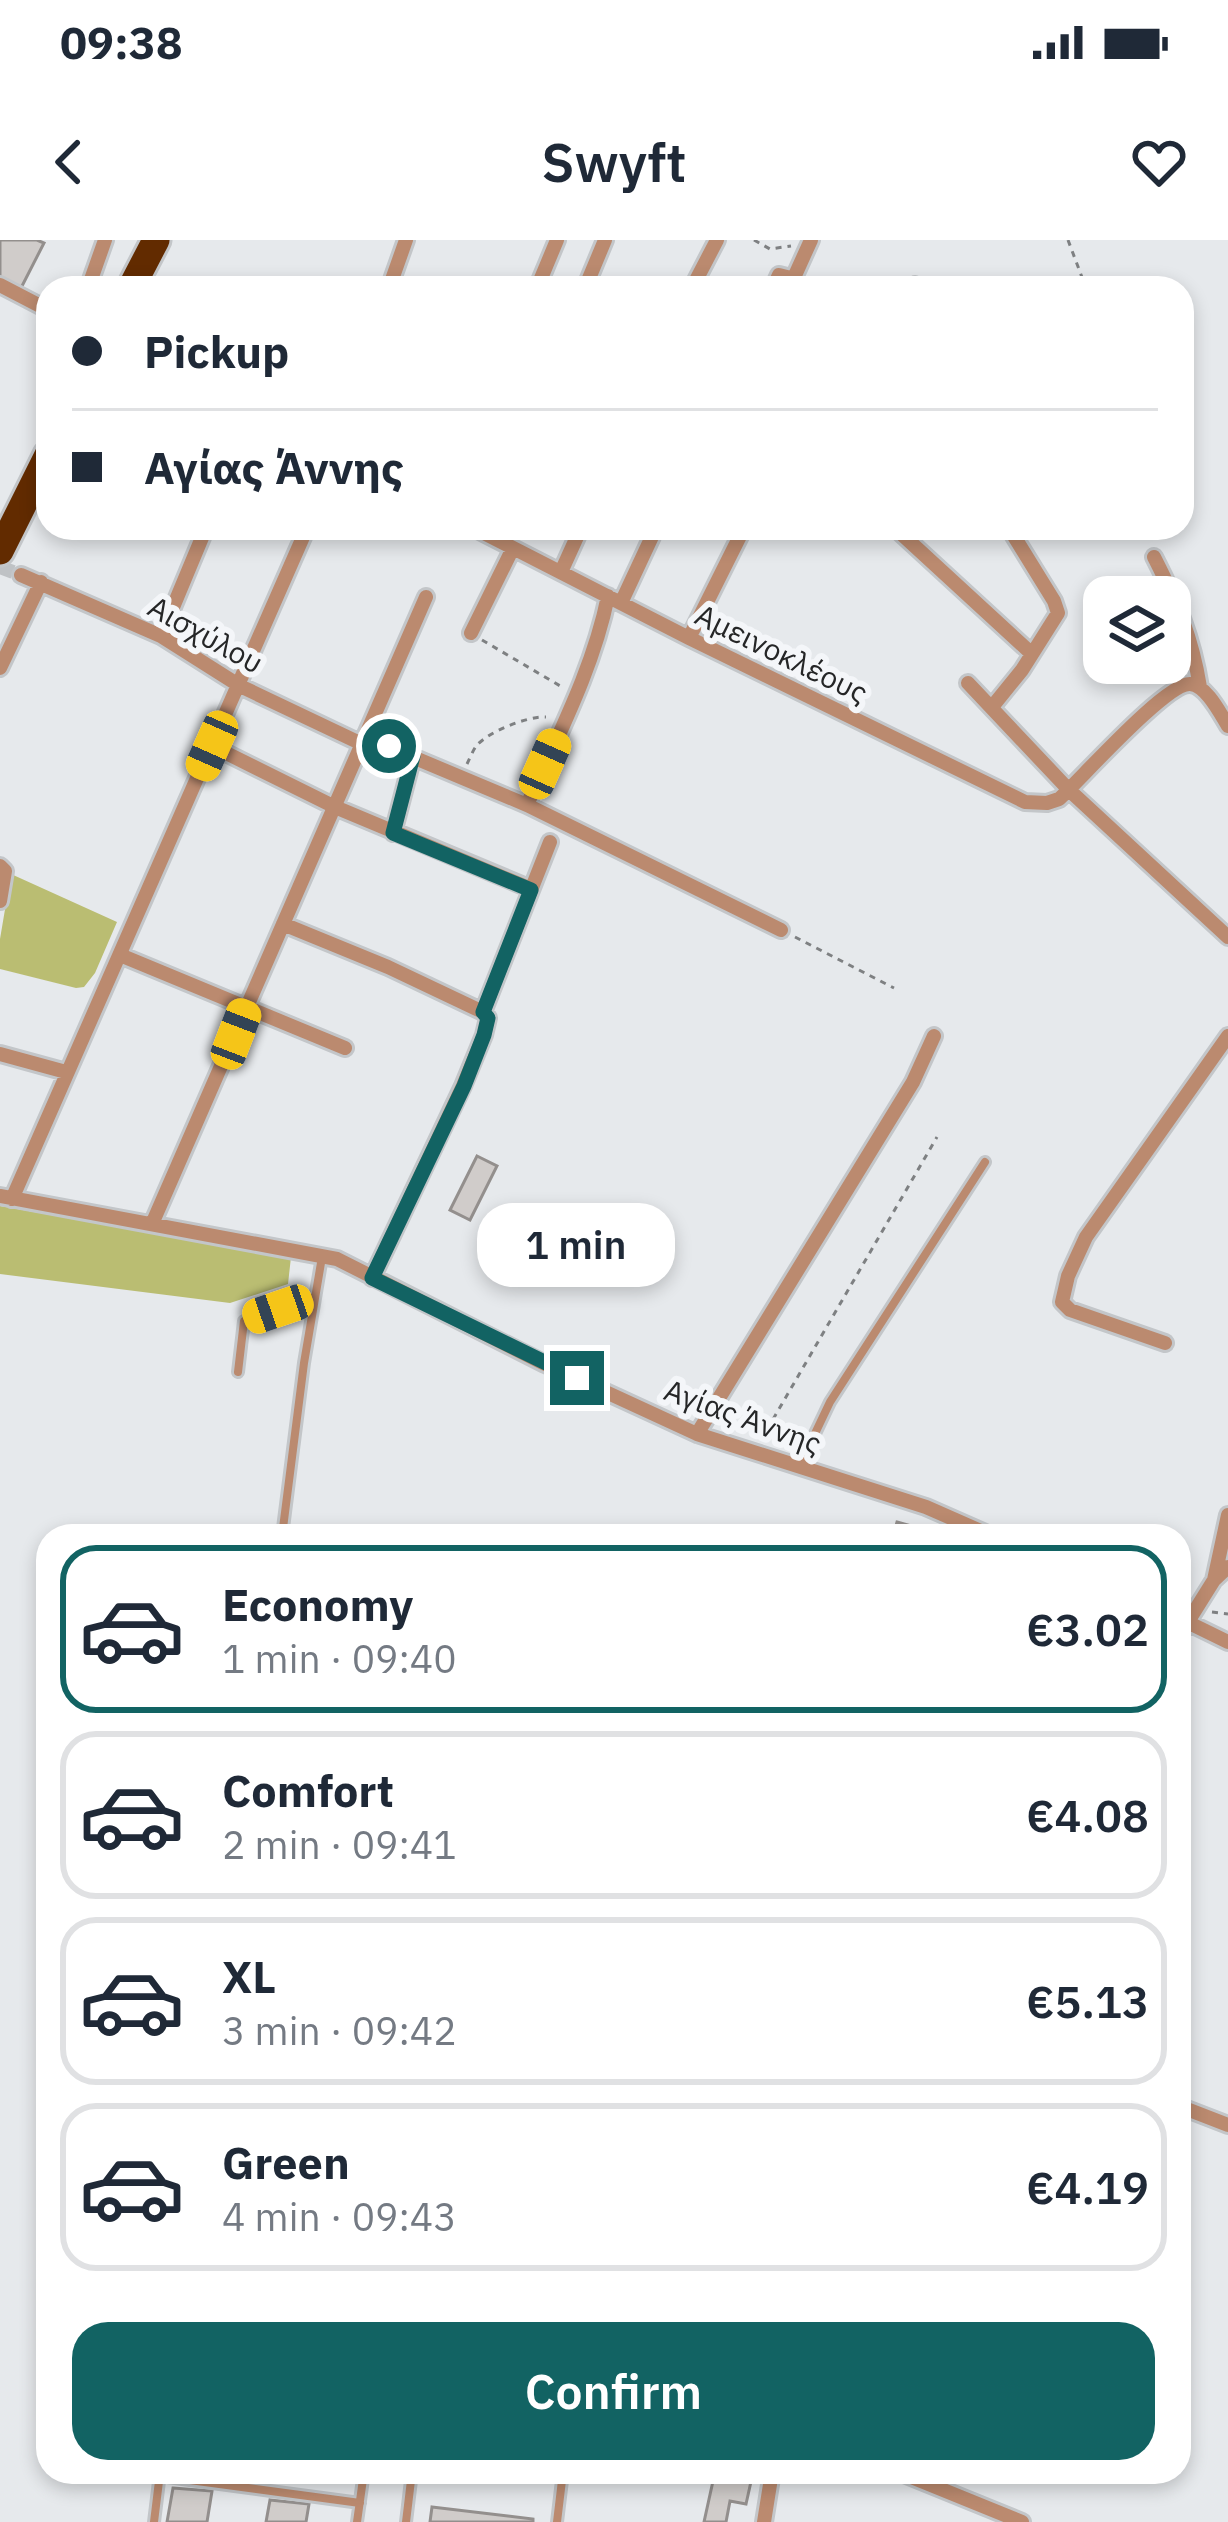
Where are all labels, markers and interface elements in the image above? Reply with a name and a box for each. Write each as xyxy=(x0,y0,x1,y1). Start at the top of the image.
text: 09:38 xyxy=(60,13,183,71)
text: Swyft xyxy=(542,127,686,197)
icon: back xyxy=(36,129,102,195)
icon: heart xyxy=(1126,129,1192,195)
text: Pickup xyxy=(144,322,289,380)
text: Αγίας Άννης xyxy=(144,438,404,496)
map controls xyxy=(1083,576,1191,684)
button: layers xyxy=(1083,576,1191,684)
street label: Αισχύλου xyxy=(142,586,270,682)
street label: Αμεινοκλέους xyxy=(689,594,875,712)
car xyxy=(181,706,243,786)
route start xyxy=(362,719,416,773)
car xyxy=(514,724,576,804)
car xyxy=(206,994,266,1074)
callout: 1 min xyxy=(478,1204,676,1288)
text: 1 min xyxy=(526,1219,626,1270)
car xyxy=(238,1280,318,1338)
route end xyxy=(550,1351,604,1405)
street label: Αγίας Άννης xyxy=(659,1370,827,1462)
icon: car xyxy=(78,1575,186,1683)
text: Economy xyxy=(222,1575,413,1633)
text: €3.02 xyxy=(1026,1600,1149,1658)
text: 1 min · 09:40 xyxy=(222,1633,457,1684)
icon: car xyxy=(78,1761,186,1869)
text: Comfort xyxy=(222,1761,394,1819)
text: €4.08 xyxy=(1026,1786,1149,1844)
text: 2 min · 09:41 xyxy=(222,1819,457,1870)
icon: car xyxy=(78,1947,186,2055)
text: XL xyxy=(222,1947,276,2005)
text: €5.13 xyxy=(1026,1972,1149,2030)
text: 3 min · 09:42 xyxy=(222,2005,457,2056)
icon: car xyxy=(78,2133,186,2241)
text: Green xyxy=(222,2133,350,2191)
text: €4.19 xyxy=(1026,2158,1149,2216)
text: 4 min · 09:43 xyxy=(222,2191,457,2242)
button: Confirm xyxy=(72,2322,1155,2460)

